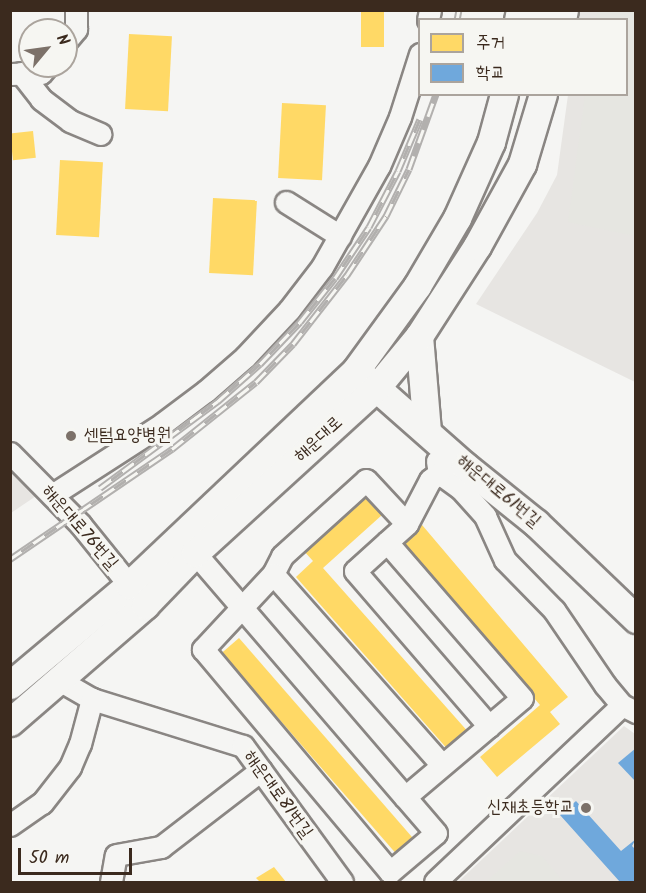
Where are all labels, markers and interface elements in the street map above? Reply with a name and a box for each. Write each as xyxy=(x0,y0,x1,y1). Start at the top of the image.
north arrow xyxy=(18,18,78,78)
legend xyxy=(418,18,628,96)
text: 주거 xyxy=(476,29,505,58)
text: N xyxy=(49,30,76,50)
text: 학교 xyxy=(476,59,505,88)
street label: 해운대로 xyxy=(290,413,348,467)
place label: 센텀요양병원 xyxy=(84,425,171,447)
marker: 센텀요양병원 xyxy=(62,427,80,445)
street label: 해운대로61번길 xyxy=(452,451,544,533)
street label: 해운대로76번길 xyxy=(36,481,122,575)
street label: 해운대로81번길 xyxy=(238,747,316,843)
place label: 신재초등학교 xyxy=(487,797,574,819)
marker: 신재초등학교 xyxy=(579,801,593,815)
scale bar xyxy=(21,836,135,874)
text: 50 m xyxy=(29,844,69,873)

